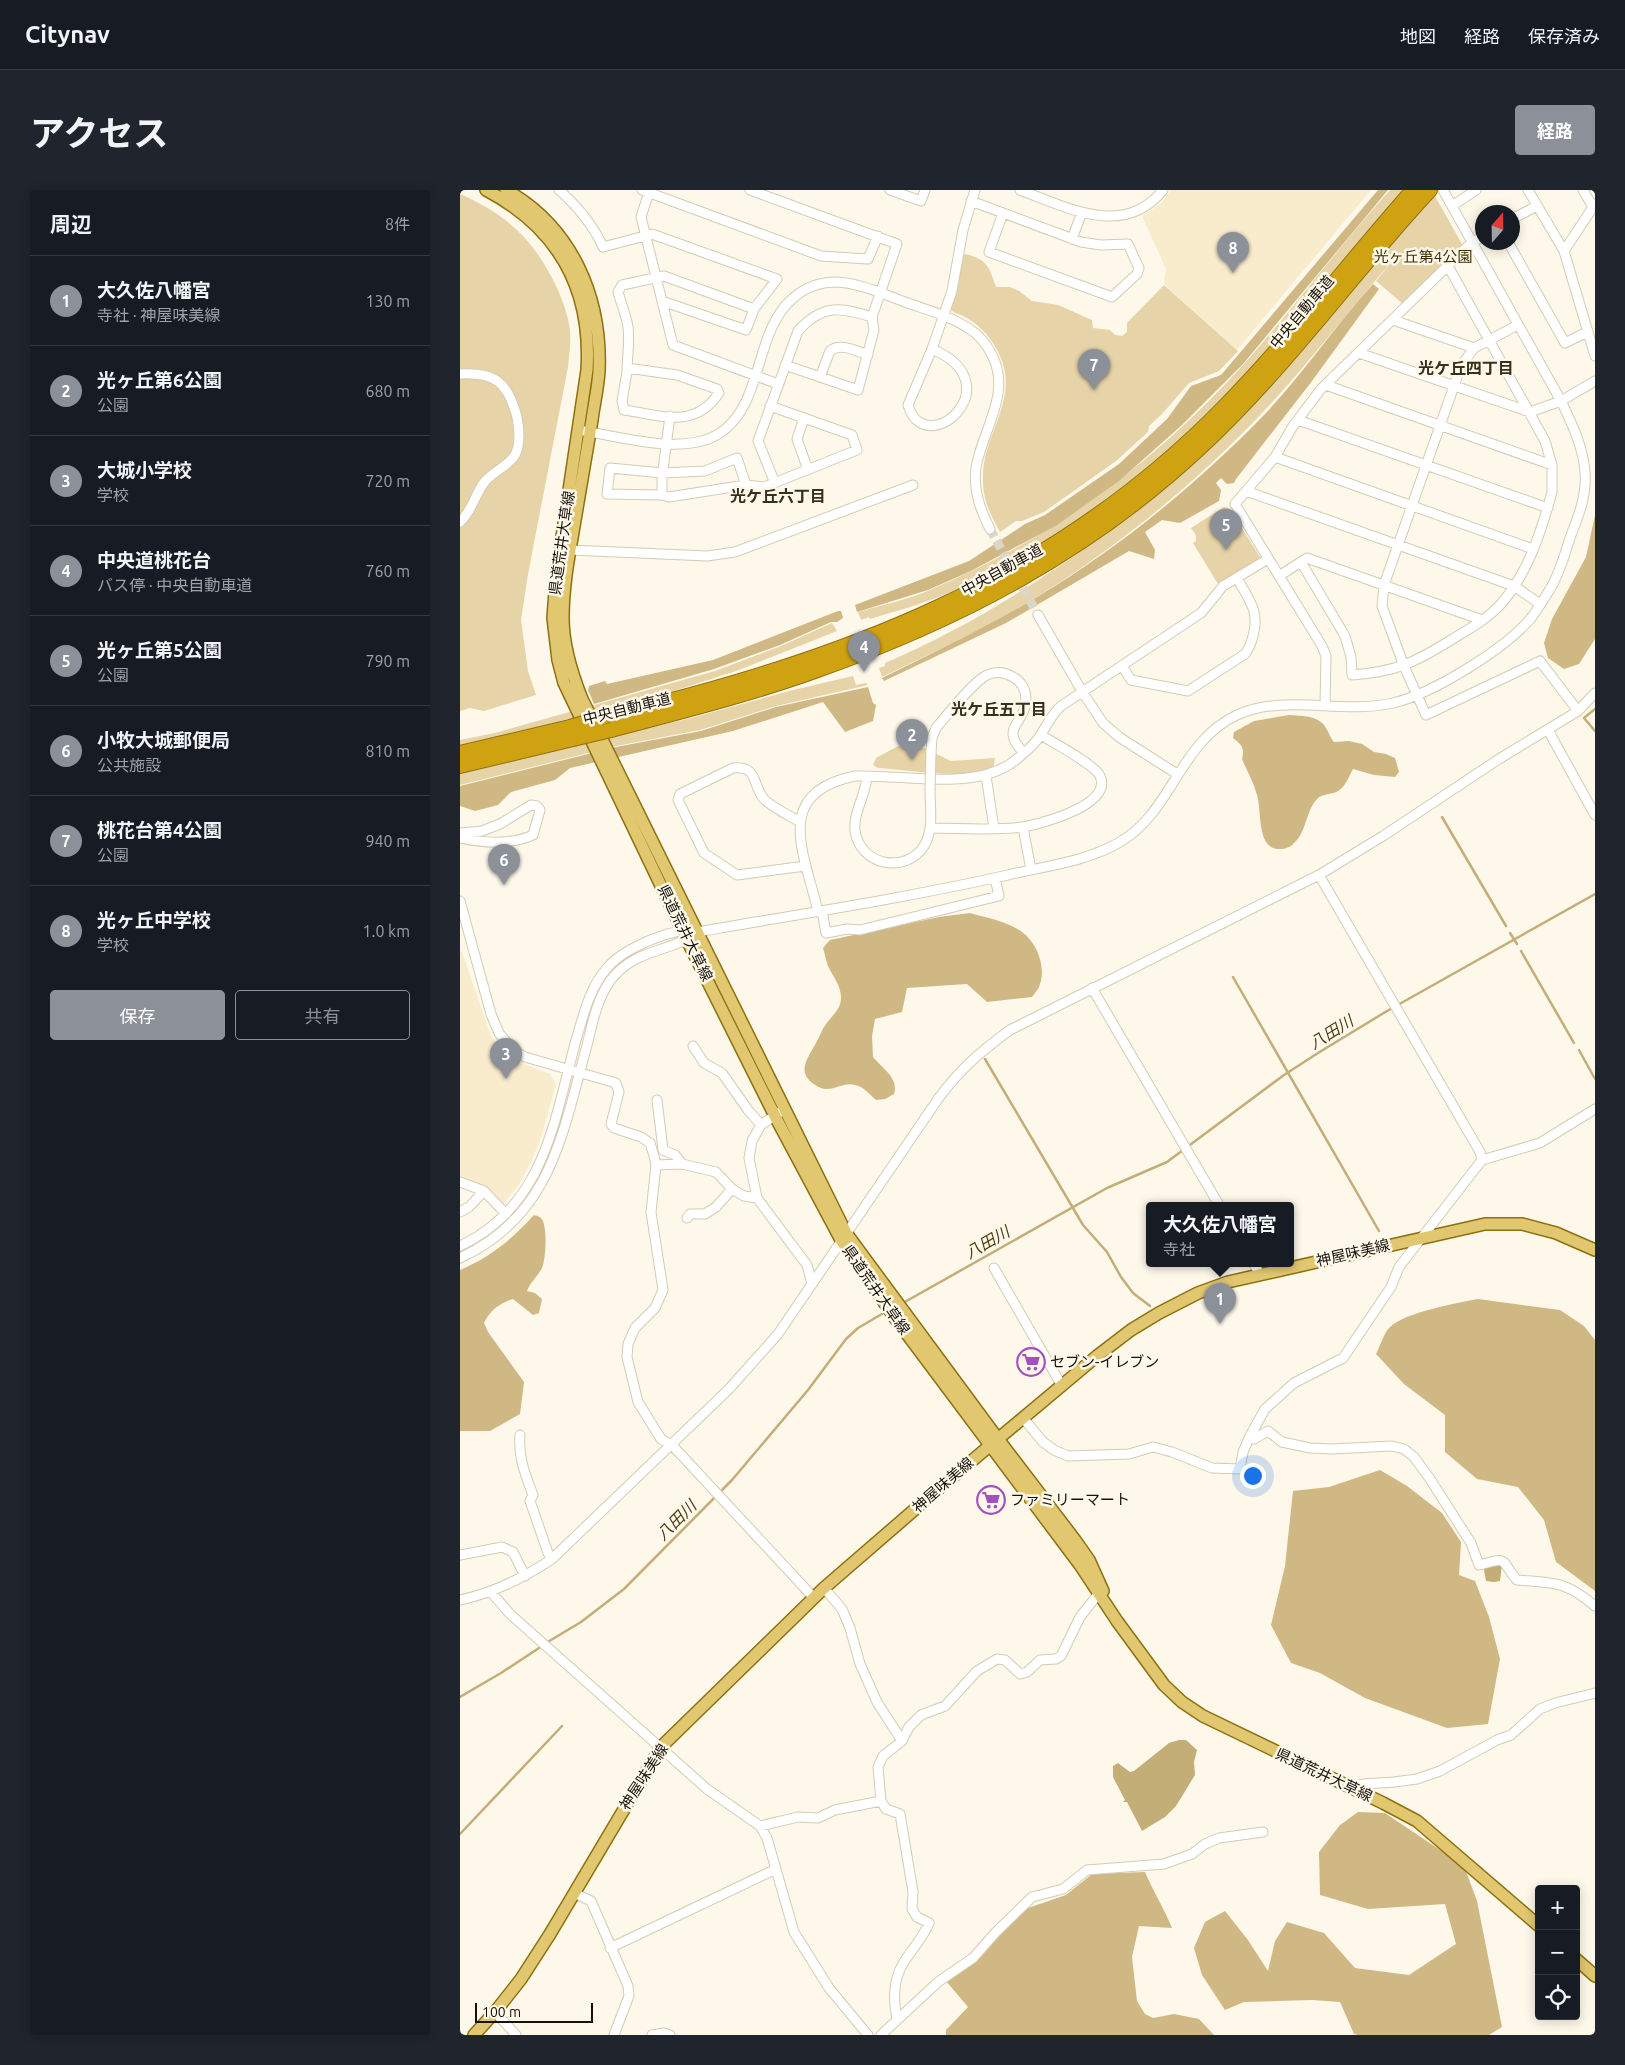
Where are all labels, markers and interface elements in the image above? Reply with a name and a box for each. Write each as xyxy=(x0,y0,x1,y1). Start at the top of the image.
text: Citynav xyxy=(25,21,110,48)
text: 地図 xyxy=(1400,26,1436,46)
text: 経路 xyxy=(1464,26,1500,46)
text: 保存済み xyxy=(1528,26,1600,46)
button: 経路 xyxy=(1515,105,1595,155)
text: アクセス xyxy=(30,113,168,153)
north arrow xyxy=(1475,205,1520,250)
text: 周辺 xyxy=(50,212,92,236)
text: 8件 xyxy=(385,215,410,233)
pin: 8 xyxy=(1217,232,1249,273)
park label: 光ヶ丘第4公園 xyxy=(1374,248,1472,265)
street label: 中央自動車道 xyxy=(1266,272,1337,352)
text: 大久佐八幡宮 xyxy=(97,279,211,301)
text: 1 xyxy=(61,292,71,310)
text: 130 m xyxy=(365,292,410,310)
text: 寺社 · 神屋味美線 xyxy=(97,306,220,324)
pin: 7 xyxy=(1078,349,1110,390)
district label: 光ケ丘四丁目 xyxy=(1418,359,1514,377)
text: 光ヶ丘第6公園 xyxy=(97,369,222,391)
text: 2 xyxy=(61,382,71,400)
text: 680 m xyxy=(365,382,410,400)
text: 公園 xyxy=(97,396,129,414)
text: 大城小学校 xyxy=(97,459,192,481)
text: 3 xyxy=(61,472,71,490)
text: 720 m xyxy=(365,472,410,490)
text: 学校 xyxy=(97,486,129,504)
district label: 光ケ丘六丁目 xyxy=(730,487,826,505)
street label: 県道荒井大草線 xyxy=(546,490,577,596)
pin: 5 xyxy=(1210,509,1242,550)
street label: 中央自動車道 xyxy=(958,540,1045,599)
text: 中央道桃花台 xyxy=(97,549,211,571)
text: 4 xyxy=(61,562,71,580)
text: 760 m xyxy=(365,562,410,580)
text: バス停 · 中央自動車道 xyxy=(97,576,252,594)
pin: 4 xyxy=(848,631,880,672)
text: 光ヶ丘第5公園 xyxy=(97,639,222,661)
text: 5 xyxy=(61,652,71,670)
text: 790 m xyxy=(365,652,410,670)
text: 公園 xyxy=(97,666,129,684)
street label: 中央自動車道 xyxy=(581,689,673,728)
district label: 光ケ丘五丁目 xyxy=(951,700,1047,718)
pin: 2 xyxy=(896,719,928,760)
text: 小牧大城郵便局 xyxy=(97,729,230,751)
text: 6 xyxy=(61,742,71,760)
text: 810 m xyxy=(365,742,410,760)
text: 公共施設 xyxy=(97,756,161,774)
text: 桃花台第4公園 xyxy=(97,819,222,841)
text: 7 xyxy=(61,832,71,850)
text: 940 m xyxy=(365,832,410,850)
pin: 6 xyxy=(488,844,520,885)
text: 公園 xyxy=(97,846,129,864)
street label: 県道荒井大草線 xyxy=(655,882,716,984)
text: 光ヶ丘中学校 xyxy=(97,909,211,931)
text: 8 xyxy=(61,922,71,940)
text: 1.0 km xyxy=(362,922,410,940)
text: 学校 xyxy=(97,936,129,954)
button: 保存 xyxy=(50,990,225,1040)
button: 共有 xyxy=(235,990,410,1040)
water label: 八田川 xyxy=(1306,1011,1358,1052)
pin: 3 xyxy=(490,1038,522,1079)
popup xyxy=(1146,1202,1294,1267)
text: 大久佐八幡宮 xyxy=(1163,1213,1277,1235)
water label: 八田川 xyxy=(962,1221,1014,1262)
street label: 神屋味美線 xyxy=(1314,1236,1391,1269)
text: 寺社 xyxy=(1163,1240,1195,1258)
street label: 県道荒井大草線 xyxy=(839,1242,913,1338)
pin: 1 xyxy=(1204,1283,1236,1324)
supermarket icon: セブン-イレブン xyxy=(1016,1347,1046,1377)
place label: セブン-イレブン xyxy=(1050,1353,1159,1370)
street label: 神屋味美線 xyxy=(909,1454,977,1516)
your location xyxy=(1240,1463,1266,1489)
supermarket icon: ファミリーマート xyxy=(976,1485,1006,1515)
place label: ファミリーマート xyxy=(1010,1491,1130,1508)
water label: 八田川 xyxy=(653,1495,701,1543)
street label: 神屋味美線 xyxy=(616,1741,671,1813)
street label: 県道荒井大草線 xyxy=(1273,1745,1375,1804)
map controls xyxy=(1535,1885,1580,2020)
button: + xyxy=(1535,1885,1580,1930)
button: − xyxy=(1535,1930,1580,1975)
button: locate xyxy=(1535,1975,1580,2020)
scale bar xyxy=(475,2000,592,2023)
text: 100 m xyxy=(482,2004,521,2020)

